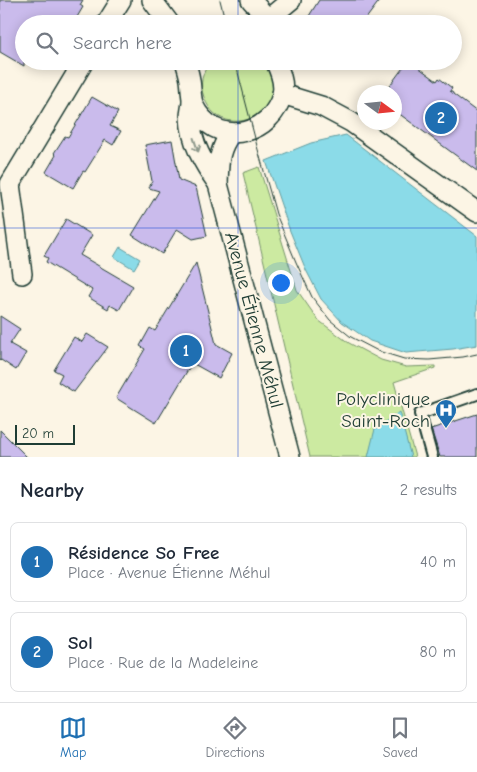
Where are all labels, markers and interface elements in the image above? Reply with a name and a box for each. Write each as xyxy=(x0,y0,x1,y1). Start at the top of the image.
search box xyxy=(15,15,462,70)
icon: search xyxy=(33,29,61,57)
text: Search here xyxy=(73,32,172,54)
north arrow xyxy=(357,85,402,130)
pin: 2 xyxy=(425,99,457,137)
one-way arrow xyxy=(192,137,201,152)
street label: Avenue Étienne Méhul xyxy=(220,230,288,410)
your location xyxy=(268,270,294,296)
pin: 1 xyxy=(170,332,202,370)
place label: Polyclinique Saint-Roch xyxy=(336,388,430,432)
hospital icon: Polyclinique Saint-Roch xyxy=(434,398,458,429)
scale bar xyxy=(15,422,75,445)
text: 20 m xyxy=(22,425,54,442)
text: Nearby xyxy=(20,478,84,502)
text: 2 results xyxy=(400,481,457,499)
text: Résidence So Free xyxy=(68,542,219,564)
text: 1 xyxy=(34,553,40,571)
text: 40 m xyxy=(420,553,456,571)
text: Place · Avenue Étienne Méhul xyxy=(68,564,271,582)
text: Sol xyxy=(68,632,93,654)
text: 2 xyxy=(33,643,41,661)
text: 80 m xyxy=(419,643,456,661)
text: Place · Rue de la Madeleine xyxy=(68,654,258,672)
tab: Map xyxy=(59,714,87,761)
tab: Directions xyxy=(205,714,265,761)
tab: Saved xyxy=(383,714,418,761)

